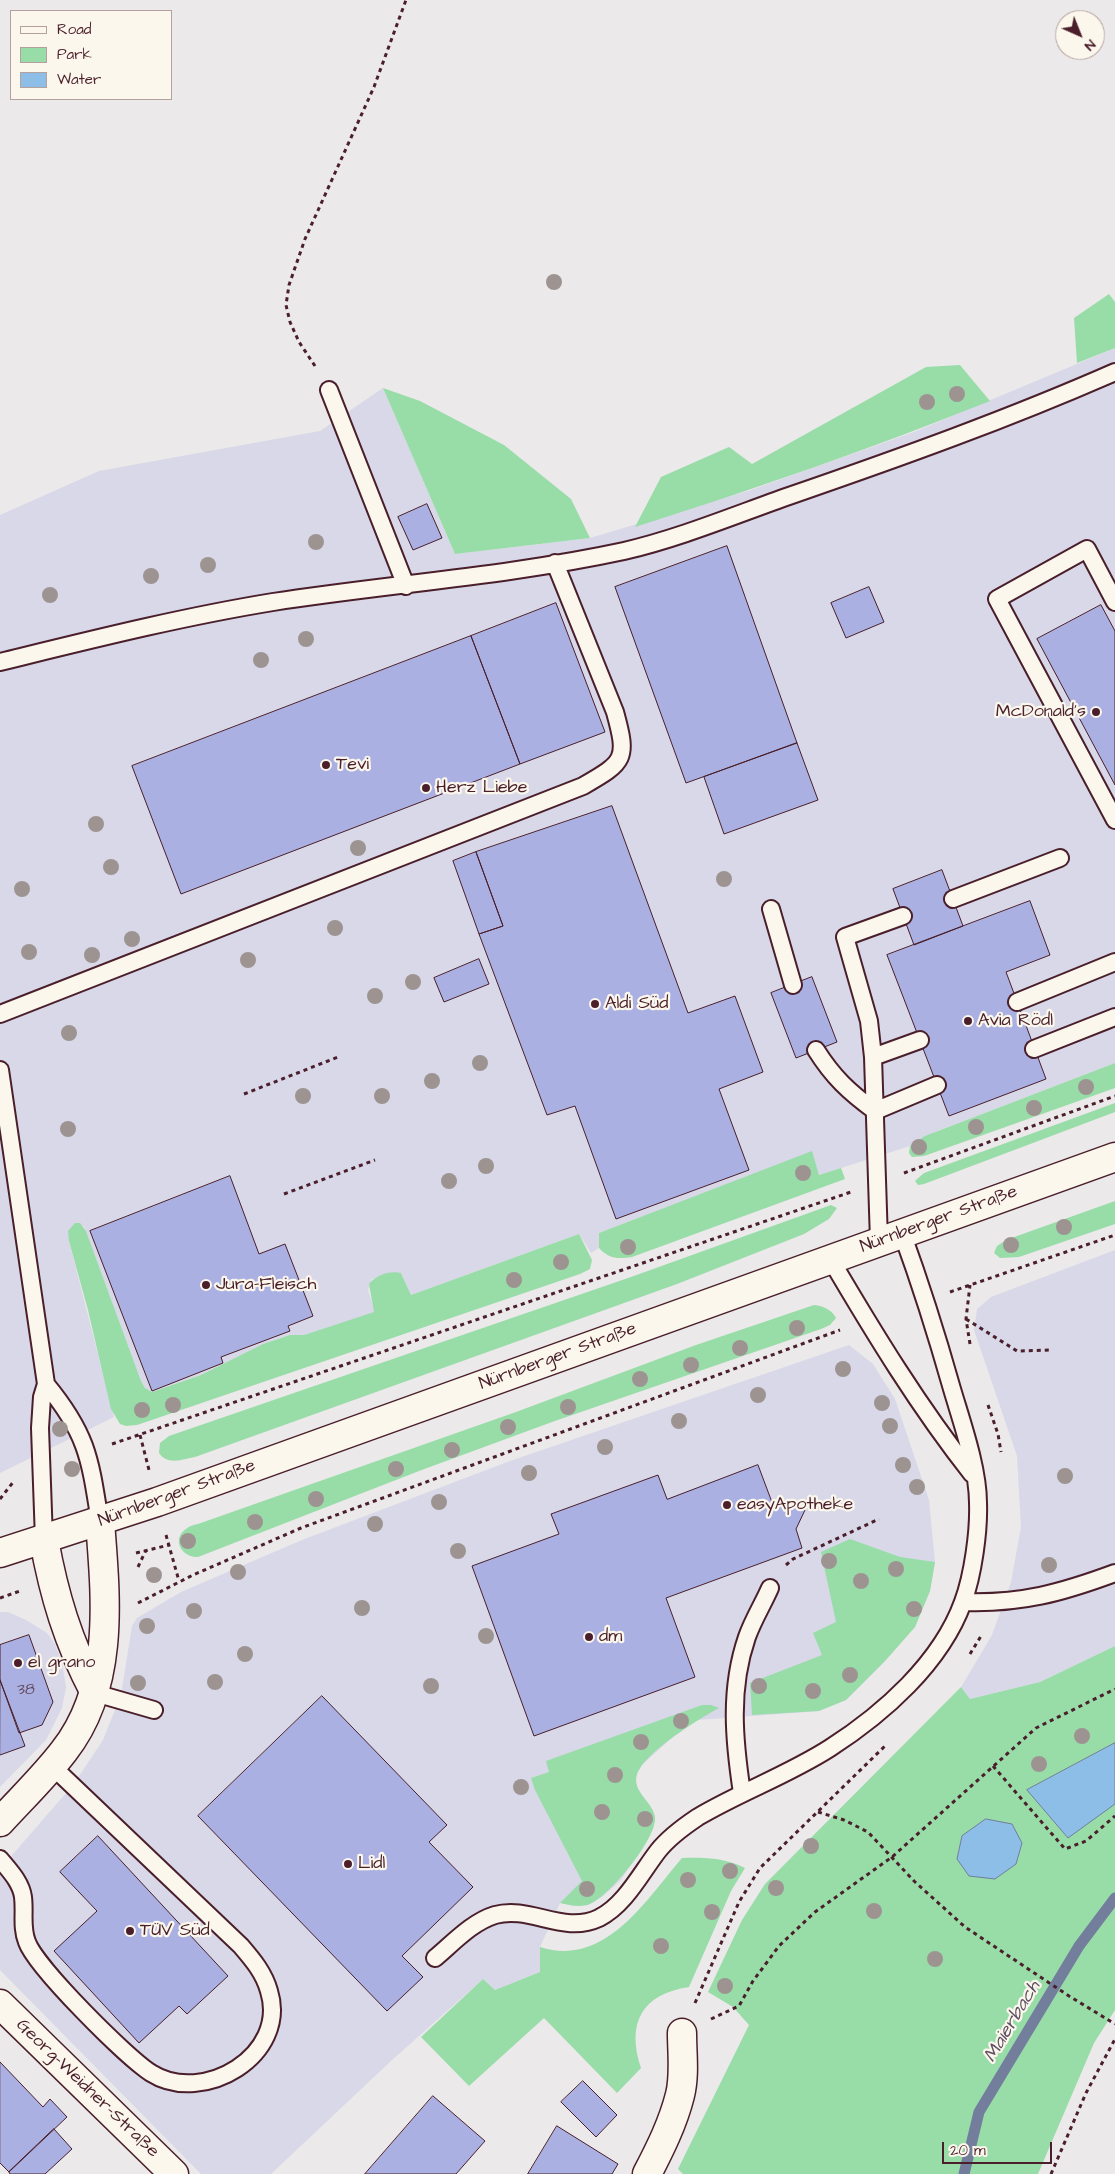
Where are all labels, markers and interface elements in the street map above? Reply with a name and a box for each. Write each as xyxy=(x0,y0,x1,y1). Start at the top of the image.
legend xyxy=(10,10,172,100)
north arrow xyxy=(1055,10,1105,60)
text: Road xyxy=(57,19,91,40)
text: N xyxy=(1080,35,1100,55)
text: Park xyxy=(57,44,92,65)
text: Water xyxy=(57,69,101,90)
place label: McDonald's xyxy=(996,701,1086,723)
marker: McDonald's xyxy=(1090,706,1102,718)
place label: Tevi xyxy=(336,754,369,776)
marker: Tevi xyxy=(320,759,332,771)
place label: Herz Liebe xyxy=(436,777,527,799)
marker: Herz Liebe xyxy=(420,782,432,794)
place label: Aldi Süd xyxy=(605,993,668,1015)
marker: Aldi Süd xyxy=(589,998,601,1010)
place label: Avia Rödl xyxy=(978,1010,1053,1032)
marker: Avia Rödl xyxy=(962,1015,974,1027)
street label: Nürnberger Straße xyxy=(857,1182,1021,1258)
place label: Jura-Fleisch xyxy=(216,1274,316,1296)
marker: Jura-Fleisch xyxy=(200,1279,212,1291)
street label: Nürnberger Straße xyxy=(476,1319,640,1395)
street label: Nürnberger Straße xyxy=(95,1456,259,1532)
place label: easyApotheke xyxy=(737,1494,853,1516)
marker: easyApotheke xyxy=(721,1499,733,1511)
place label: dm xyxy=(599,1626,622,1648)
marker: dm xyxy=(583,1631,595,1643)
place label: el grano xyxy=(28,1652,95,1674)
marker: el grano xyxy=(12,1657,24,1669)
house number: 38 xyxy=(17,1682,35,1700)
place label: Lidl xyxy=(358,1853,385,1875)
marker: Lidl xyxy=(342,1858,354,1870)
place label: TÜV Süd xyxy=(140,1920,210,1942)
marker: TÜV Süd xyxy=(124,1925,136,1937)
water label: Maierbach xyxy=(980,1977,1046,2067)
street label: Georg-Weidner-Straße xyxy=(11,2015,163,2163)
scale bar xyxy=(945,2132,1055,2164)
text: 20 m xyxy=(950,2140,986,2161)

